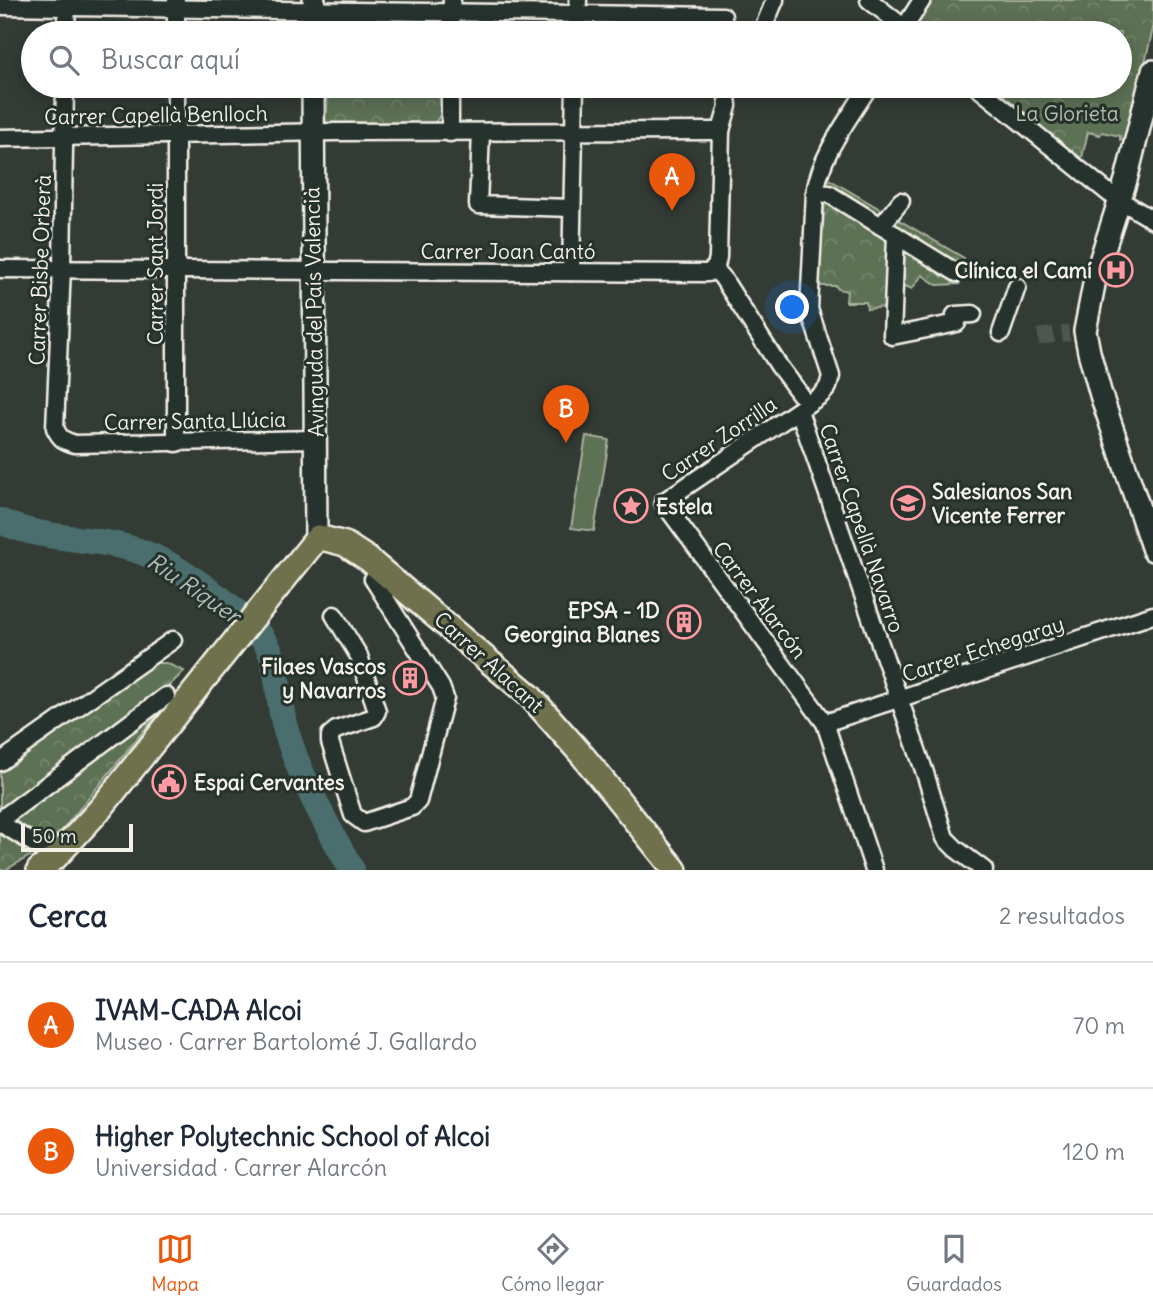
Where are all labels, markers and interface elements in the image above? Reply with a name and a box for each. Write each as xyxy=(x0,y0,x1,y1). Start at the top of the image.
search box xyxy=(21,21,1132,98)
icon: search xyxy=(45,41,83,79)
text: Buscar aquí xyxy=(101,43,240,76)
street label: Carrer Capellà Benlloch xyxy=(44,100,268,130)
park label: La Glorieta xyxy=(1015,100,1119,127)
pin: A xyxy=(649,153,695,211)
street label: Carrer Bisbe Orberà xyxy=(23,174,57,366)
street label: Carrer Sant Jordi xyxy=(142,183,169,345)
street label: Avinguda del País Valencià xyxy=(298,187,330,437)
street label: Carrer Joan Cantó xyxy=(420,238,596,265)
hospital icon: Clínica el Camí xyxy=(1097,251,1135,289)
place label: Clínica el Camí xyxy=(955,257,1092,284)
your location xyxy=(775,290,809,324)
pin: B xyxy=(543,385,589,443)
street label: Carrer Zorrilla xyxy=(656,390,782,488)
street label: Carrer Santa Llúcia xyxy=(104,406,286,436)
street label: Carrer Capellà Navarro xyxy=(814,420,910,636)
place label: Salesianos San Vicente Ferrer xyxy=(932,478,1072,529)
school or university icon: Salesianos San Vicente Ferrer xyxy=(889,484,927,522)
place icon: Estela xyxy=(612,487,650,525)
place label: Estela xyxy=(656,493,713,520)
street label: Carrer Alarcón xyxy=(707,536,813,664)
water label: Riu Riquer xyxy=(142,546,248,631)
place label: EPSA - 1D Georgina Blanes xyxy=(504,597,660,648)
building icon: EPSA - 1D Georgina Blanes xyxy=(665,603,703,641)
street label: Carrer Alacant xyxy=(428,606,550,718)
street label: Carrer Echegaray xyxy=(898,610,1068,688)
place label: Filaes Vascos y Navarros xyxy=(261,653,386,704)
building icon: Filaes Vascos y Navarros xyxy=(391,659,429,697)
public building icon: Espai Cervantes xyxy=(150,763,188,801)
place label: Espai Cervantes xyxy=(194,769,345,796)
scale bar xyxy=(21,821,133,853)
text: 50 m xyxy=(32,824,77,848)
text: Cerca xyxy=(28,897,107,935)
text: 2 resultados xyxy=(999,901,1125,930)
text: IVAM-CADA Alcoi xyxy=(95,994,302,1027)
text: A xyxy=(44,1011,58,1040)
text: 70 m xyxy=(1073,1011,1125,1040)
text: Museo · Carrer Bartolomé J. Gallardo xyxy=(95,1027,477,1056)
text: Higher Polytechnic School of Alcoi xyxy=(95,1120,490,1153)
text: B xyxy=(43,1137,59,1166)
text: 120 m xyxy=(1062,1137,1125,1166)
text: Universidad · Carrer Alarcón xyxy=(95,1153,387,1182)
tab: Mapa xyxy=(151,1230,199,1296)
tab: Cómo llegar xyxy=(501,1230,604,1296)
tab: Guardados xyxy=(906,1230,1002,1296)

